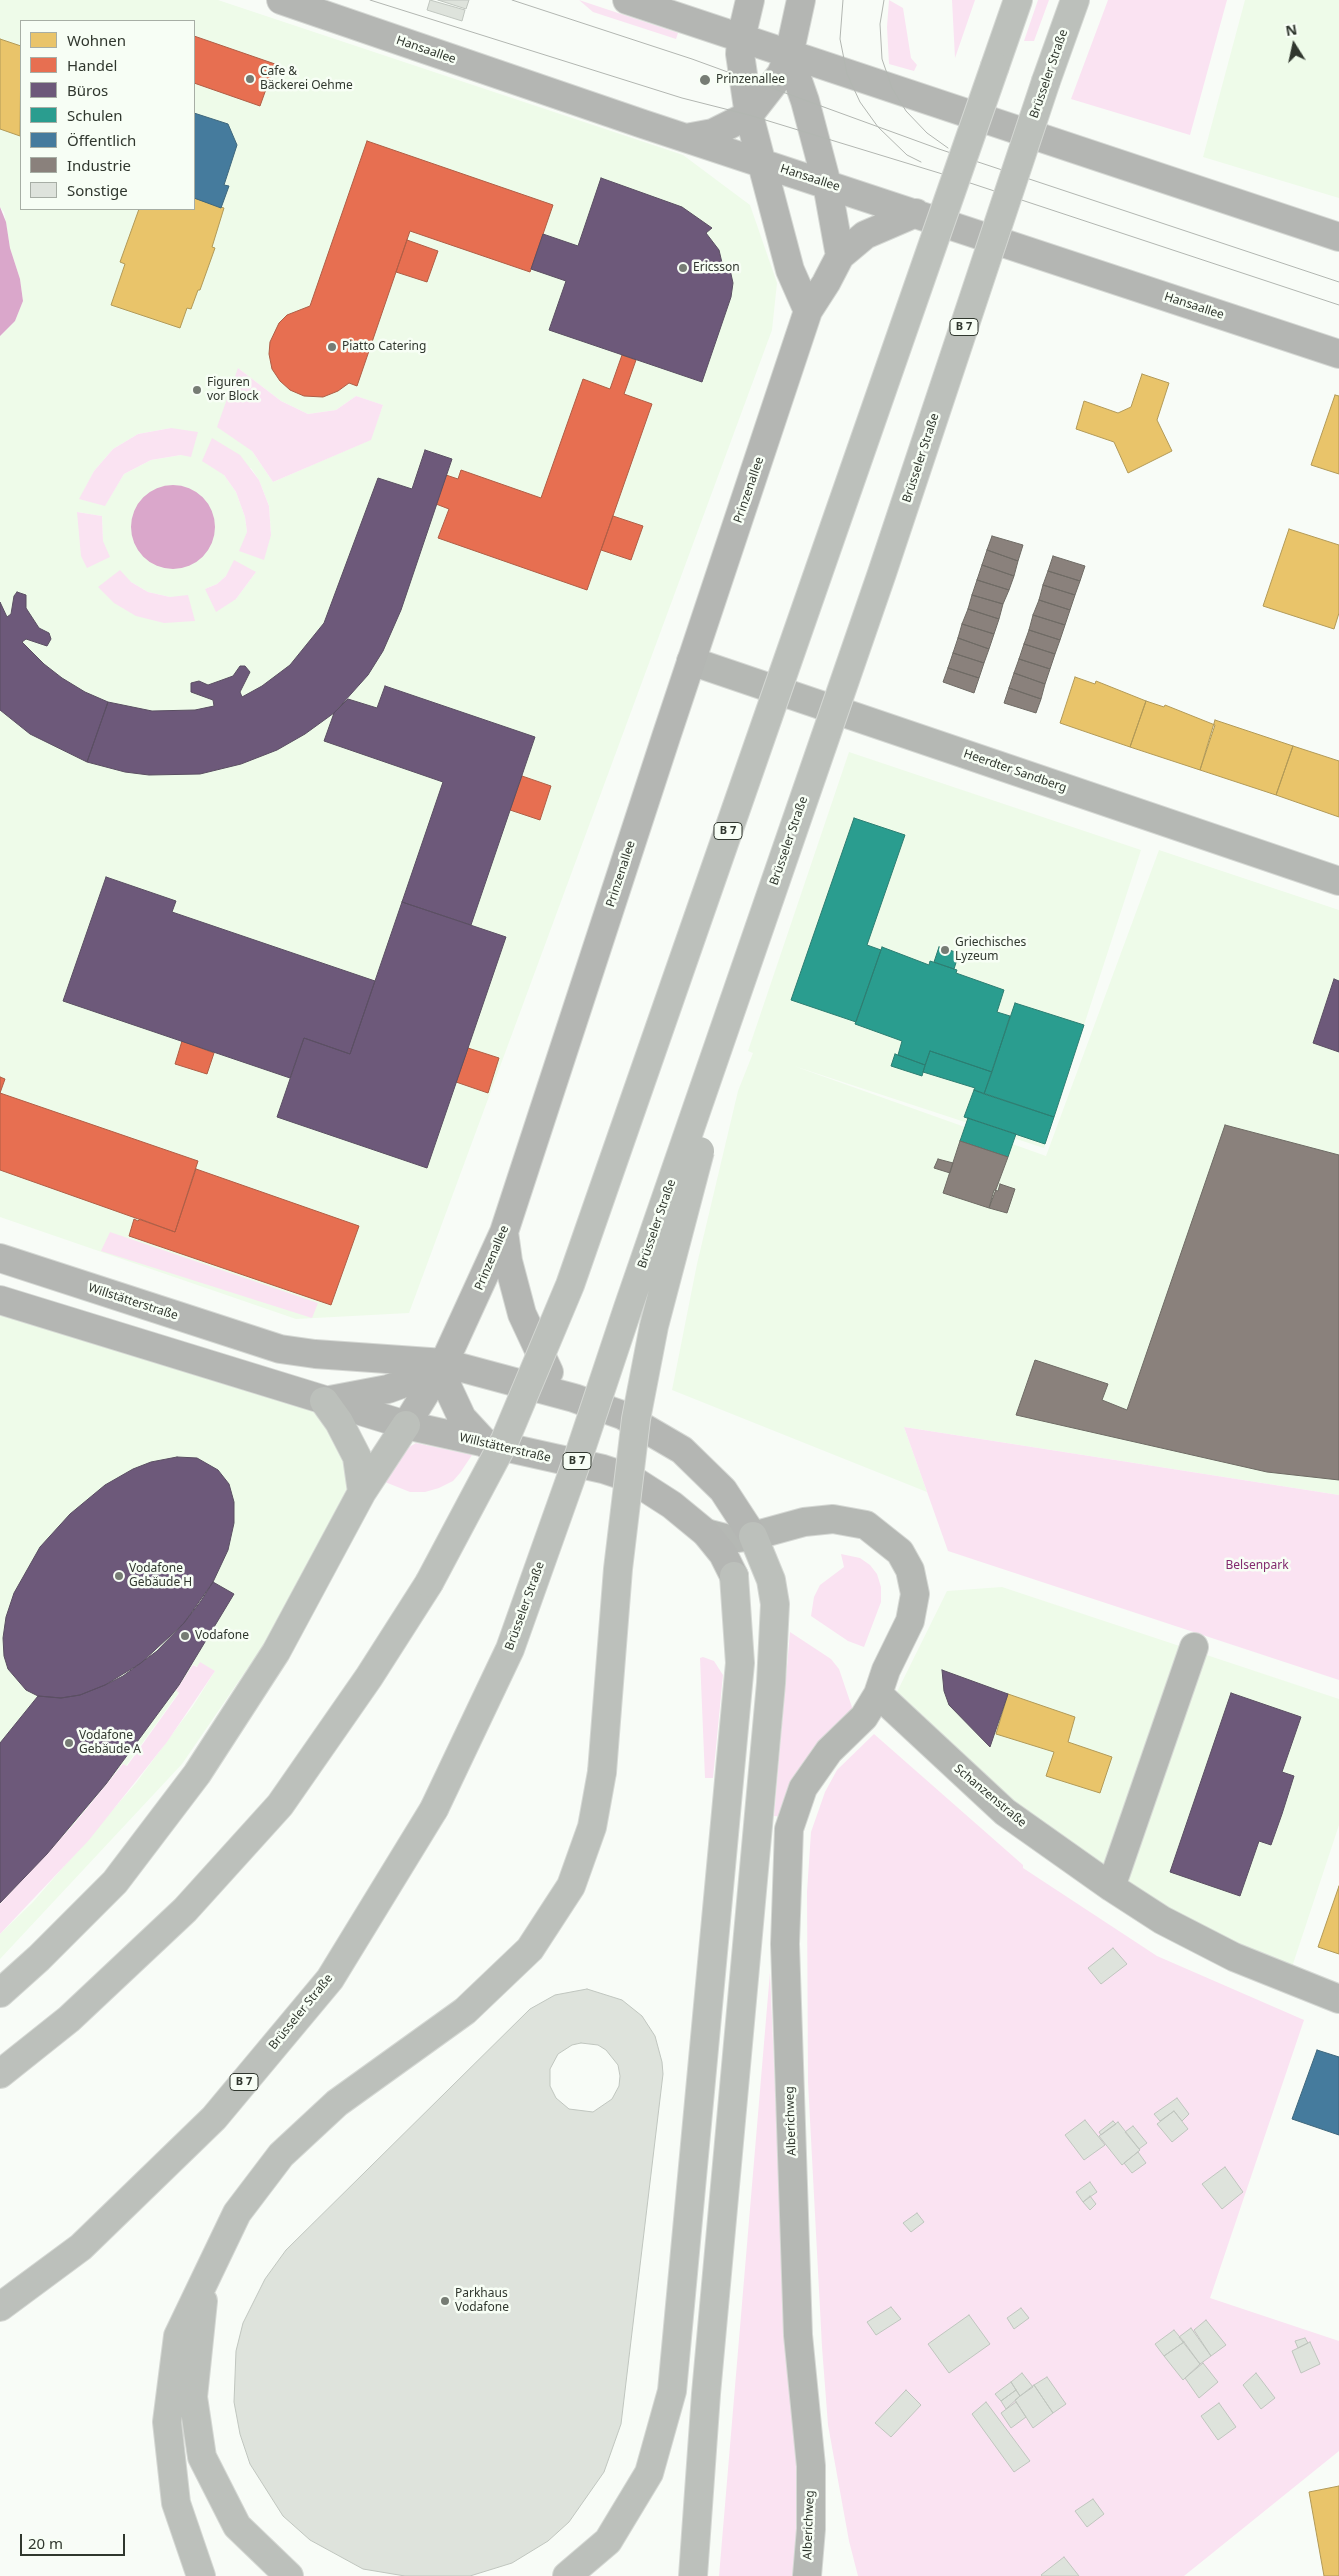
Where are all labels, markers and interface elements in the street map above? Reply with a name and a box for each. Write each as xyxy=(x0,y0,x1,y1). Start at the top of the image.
text: N xyxy=(1284,19,1299,40)
legend xyxy=(20,20,195,210)
north arrow xyxy=(1269,20,1319,70)
street label: Brüsseler Straße xyxy=(1027,28,1071,120)
text: Wohnen xyxy=(67,30,126,50)
street label: Hansaallee xyxy=(394,33,458,67)
text: Handel xyxy=(67,55,117,75)
place label: Cafe & Bäckerei Oehme xyxy=(260,65,353,93)
marker: Cafe & Bäckerei Oehme xyxy=(244,73,256,85)
marker: Prinzenallee xyxy=(698,73,712,87)
place label: Prinzenallee xyxy=(716,73,785,87)
text: Büros xyxy=(67,80,108,100)
text: Schulen xyxy=(67,105,123,125)
text: Öffentlich xyxy=(67,130,136,150)
text: Industrie xyxy=(67,155,131,175)
street label: Hansaallee xyxy=(778,162,842,194)
text: Sonstige xyxy=(67,180,128,200)
place label: Ericsson xyxy=(693,261,740,275)
marker: Ericsson xyxy=(677,262,689,274)
street label: Hansaallee xyxy=(1162,290,1226,322)
road number: B 7 xyxy=(950,318,978,336)
place label: Piatto Catering xyxy=(342,340,426,354)
marker: Piatto Catering xyxy=(326,341,338,353)
place label: Figuren vor Block xyxy=(207,376,259,404)
marker: Figuren vor Block xyxy=(191,384,203,396)
street label: Brüsseler Straße xyxy=(900,412,942,504)
street label: Prinzenallee xyxy=(731,455,767,525)
street label: Heerdter Sandberg xyxy=(962,747,1068,795)
street label: Brüsseler Straße xyxy=(767,795,811,887)
road number: B 7 xyxy=(714,822,742,839)
street label: Prinzenallee xyxy=(603,839,639,909)
place label: Griechisches Lyzeum xyxy=(955,936,1026,964)
marker: Griechisches Lyzeum xyxy=(939,944,951,956)
street label: Brüsseler Straße xyxy=(635,1178,679,1270)
street label: Prinzenallee xyxy=(472,1223,512,1293)
street label: Willstätterstraße xyxy=(86,1281,180,1323)
street label: Willstätterstraße xyxy=(458,1430,552,1466)
road number: B 7 xyxy=(563,1452,591,1470)
park label: Belsenpark xyxy=(1225,1559,1289,1573)
street label: Brüsseler Straße xyxy=(502,1560,548,1652)
place label: Vodafone Gebäude H xyxy=(129,1562,192,1590)
marker: Vodafone Gebäude H xyxy=(113,1570,125,1582)
place label: Vodafone xyxy=(195,1629,249,1643)
marker: Vodafone xyxy=(179,1630,191,1642)
place label: Vodafone Gebäude A xyxy=(79,1729,141,1757)
marker: Vodafone Gebäude A xyxy=(63,1737,75,1749)
street label: Schanzenstraße xyxy=(951,1762,1029,1830)
street label: Brüsseler Straße xyxy=(266,1971,336,2053)
road number: B 7 xyxy=(230,2074,258,2090)
street label: Alberichweg xyxy=(783,2086,799,2156)
place label: Parkhaus Vodafone xyxy=(455,2287,509,2315)
marker: Parkhaus Vodafone xyxy=(439,2295,451,2307)
street label: Alberichweg xyxy=(801,2490,817,2560)
scale bar xyxy=(22,2524,128,2556)
text: 20 m xyxy=(28,2533,63,2553)

